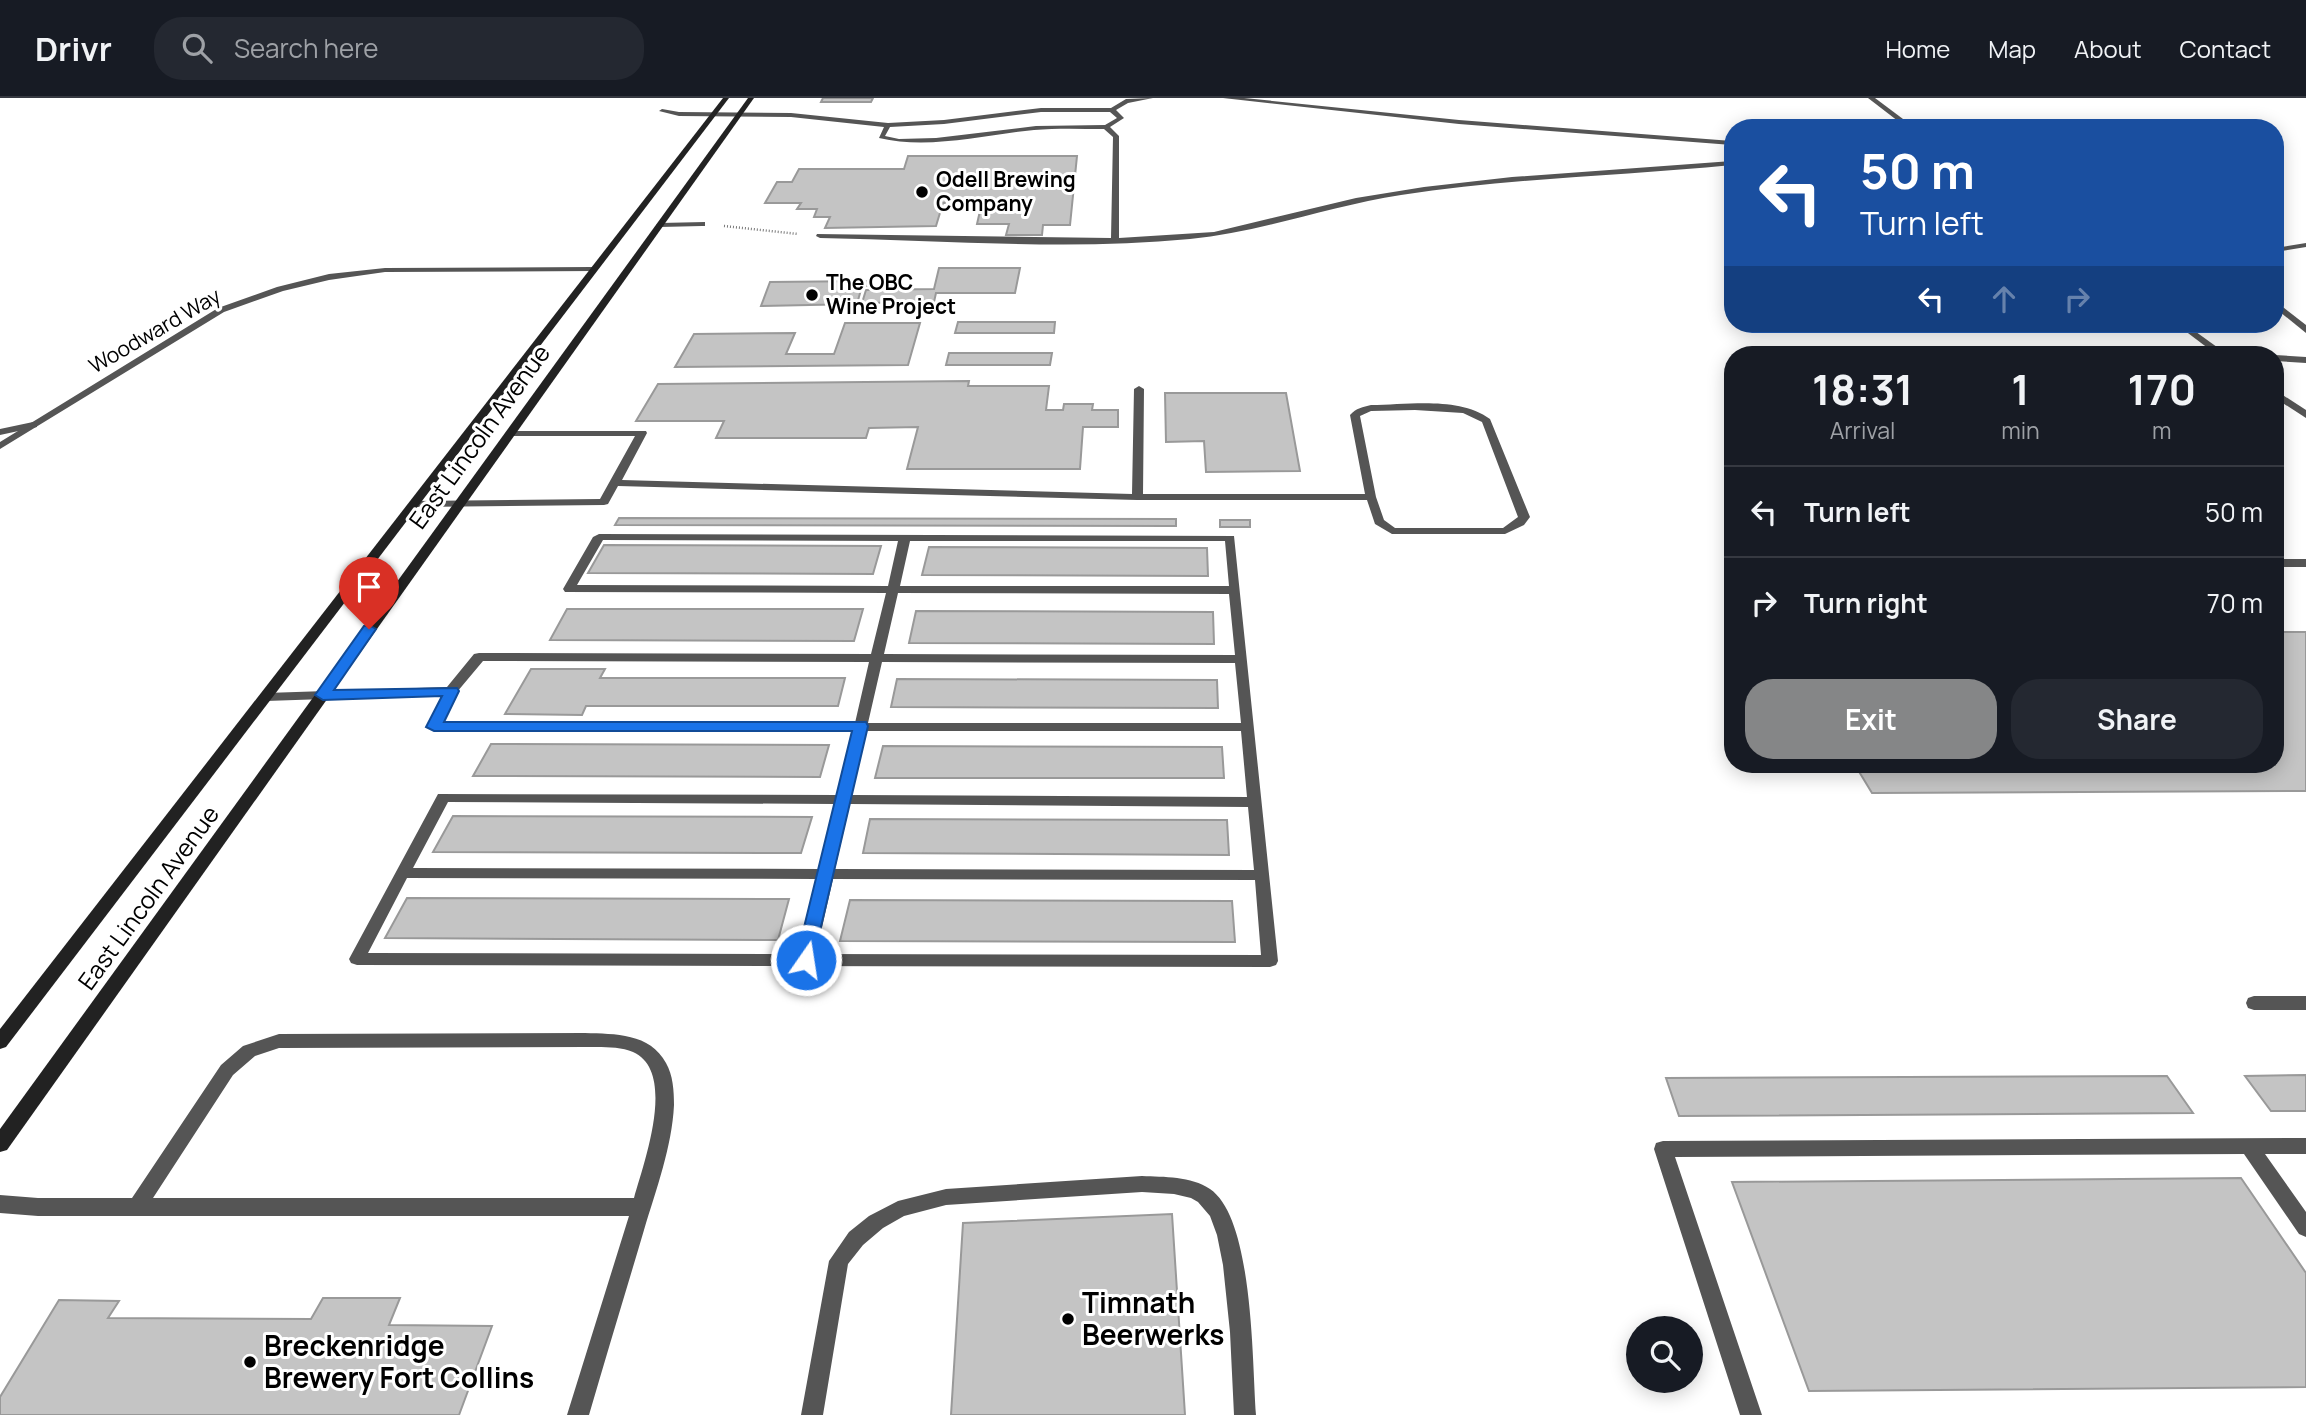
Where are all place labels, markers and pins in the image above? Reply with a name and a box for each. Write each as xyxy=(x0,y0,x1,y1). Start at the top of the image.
place label: Odell Brewing Company xyxy=(936,165,1076,217)
marker: Odell Brewing Company xyxy=(914,184,930,200)
place label: The OBC Wine Project xyxy=(826,268,956,320)
marker: The OBC Wine Project xyxy=(804,287,820,303)
pin xyxy=(339,557,399,629)
place label: Timnath Beerwerks xyxy=(1082,1283,1224,1353)
marker: Timnath Beerwerks xyxy=(1060,1311,1076,1327)
place label: Breckenridge Brewery Fort Collins xyxy=(264,1326,534,1396)
marker: Breckenridge Brewery Fort Collins xyxy=(242,1354,258,1370)

